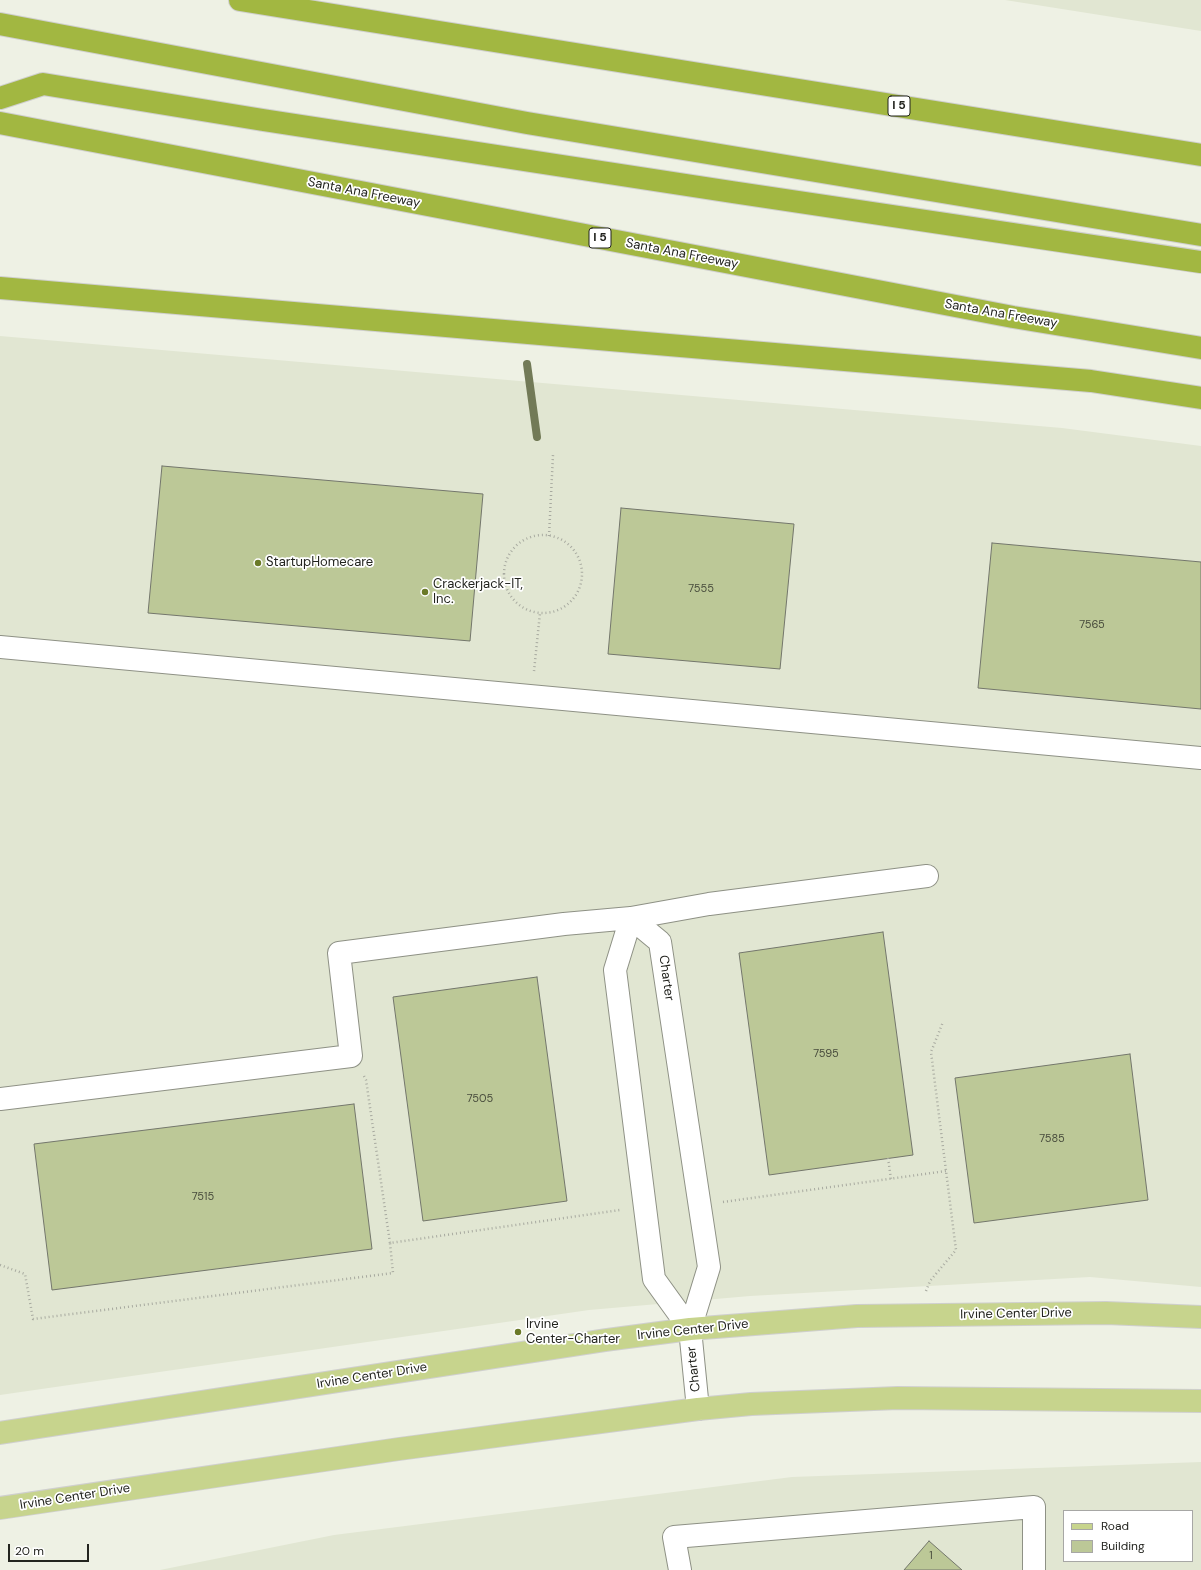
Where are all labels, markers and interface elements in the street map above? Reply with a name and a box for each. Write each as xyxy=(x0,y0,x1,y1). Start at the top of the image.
road number: I 5 xyxy=(888,96,910,116)
street label: Santa Ana Freeway xyxy=(306,174,422,212)
road number: I 5 xyxy=(589,228,611,248)
street label: Santa Ana Freeway xyxy=(624,235,740,273)
street label: Santa Ana Freeway xyxy=(943,296,1059,332)
place label: StartupHomecare xyxy=(266,555,373,571)
marker: StartupHomecare xyxy=(253,558,263,568)
place label: Crackerjack-IT, Inc. xyxy=(433,577,523,608)
house number: 7555 xyxy=(688,582,714,596)
marker: Crackerjack-IT, Inc. xyxy=(420,587,430,597)
house number: 7565 xyxy=(1079,618,1105,632)
street label: Charter xyxy=(655,954,677,1002)
house number: 7595 xyxy=(813,1047,839,1061)
house number: 7505 xyxy=(467,1092,493,1106)
house number: 7585 xyxy=(1039,1132,1065,1146)
house number: 7515 xyxy=(192,1190,214,1204)
street label: Irvine Center Drive xyxy=(960,1305,1072,1323)
street label: Irvine Center Drive xyxy=(637,1316,749,1344)
place label: Irvine Center-Charter xyxy=(526,1317,620,1348)
marker: Irvine Center-Charter xyxy=(513,1327,523,1337)
street label: Charter xyxy=(684,1345,704,1393)
street label: Irvine Center Drive xyxy=(316,1360,428,1392)
street label: Irvine Center Drive xyxy=(19,1481,131,1513)
legend xyxy=(1063,1510,1193,1562)
text: Road xyxy=(1101,1518,1129,1534)
scale bar xyxy=(10,1536,91,1562)
text: Building xyxy=(1101,1538,1145,1554)
text: 20 m xyxy=(15,1543,44,1559)
house number: 1 xyxy=(929,1549,933,1563)

